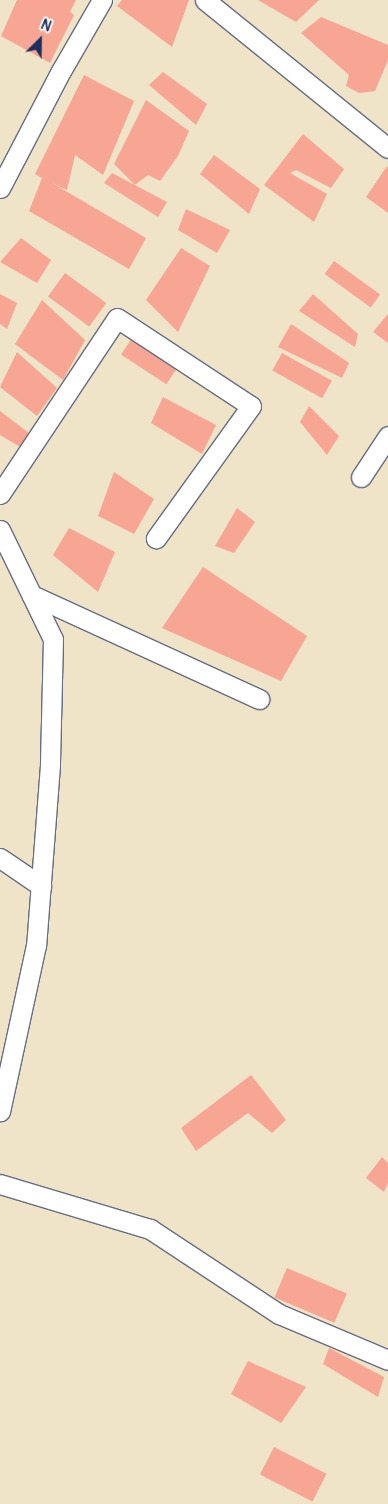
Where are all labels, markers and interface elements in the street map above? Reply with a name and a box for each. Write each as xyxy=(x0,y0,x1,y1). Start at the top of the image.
north arrow xyxy=(15,15,65,65)
text: N xyxy=(38,16,54,35)

